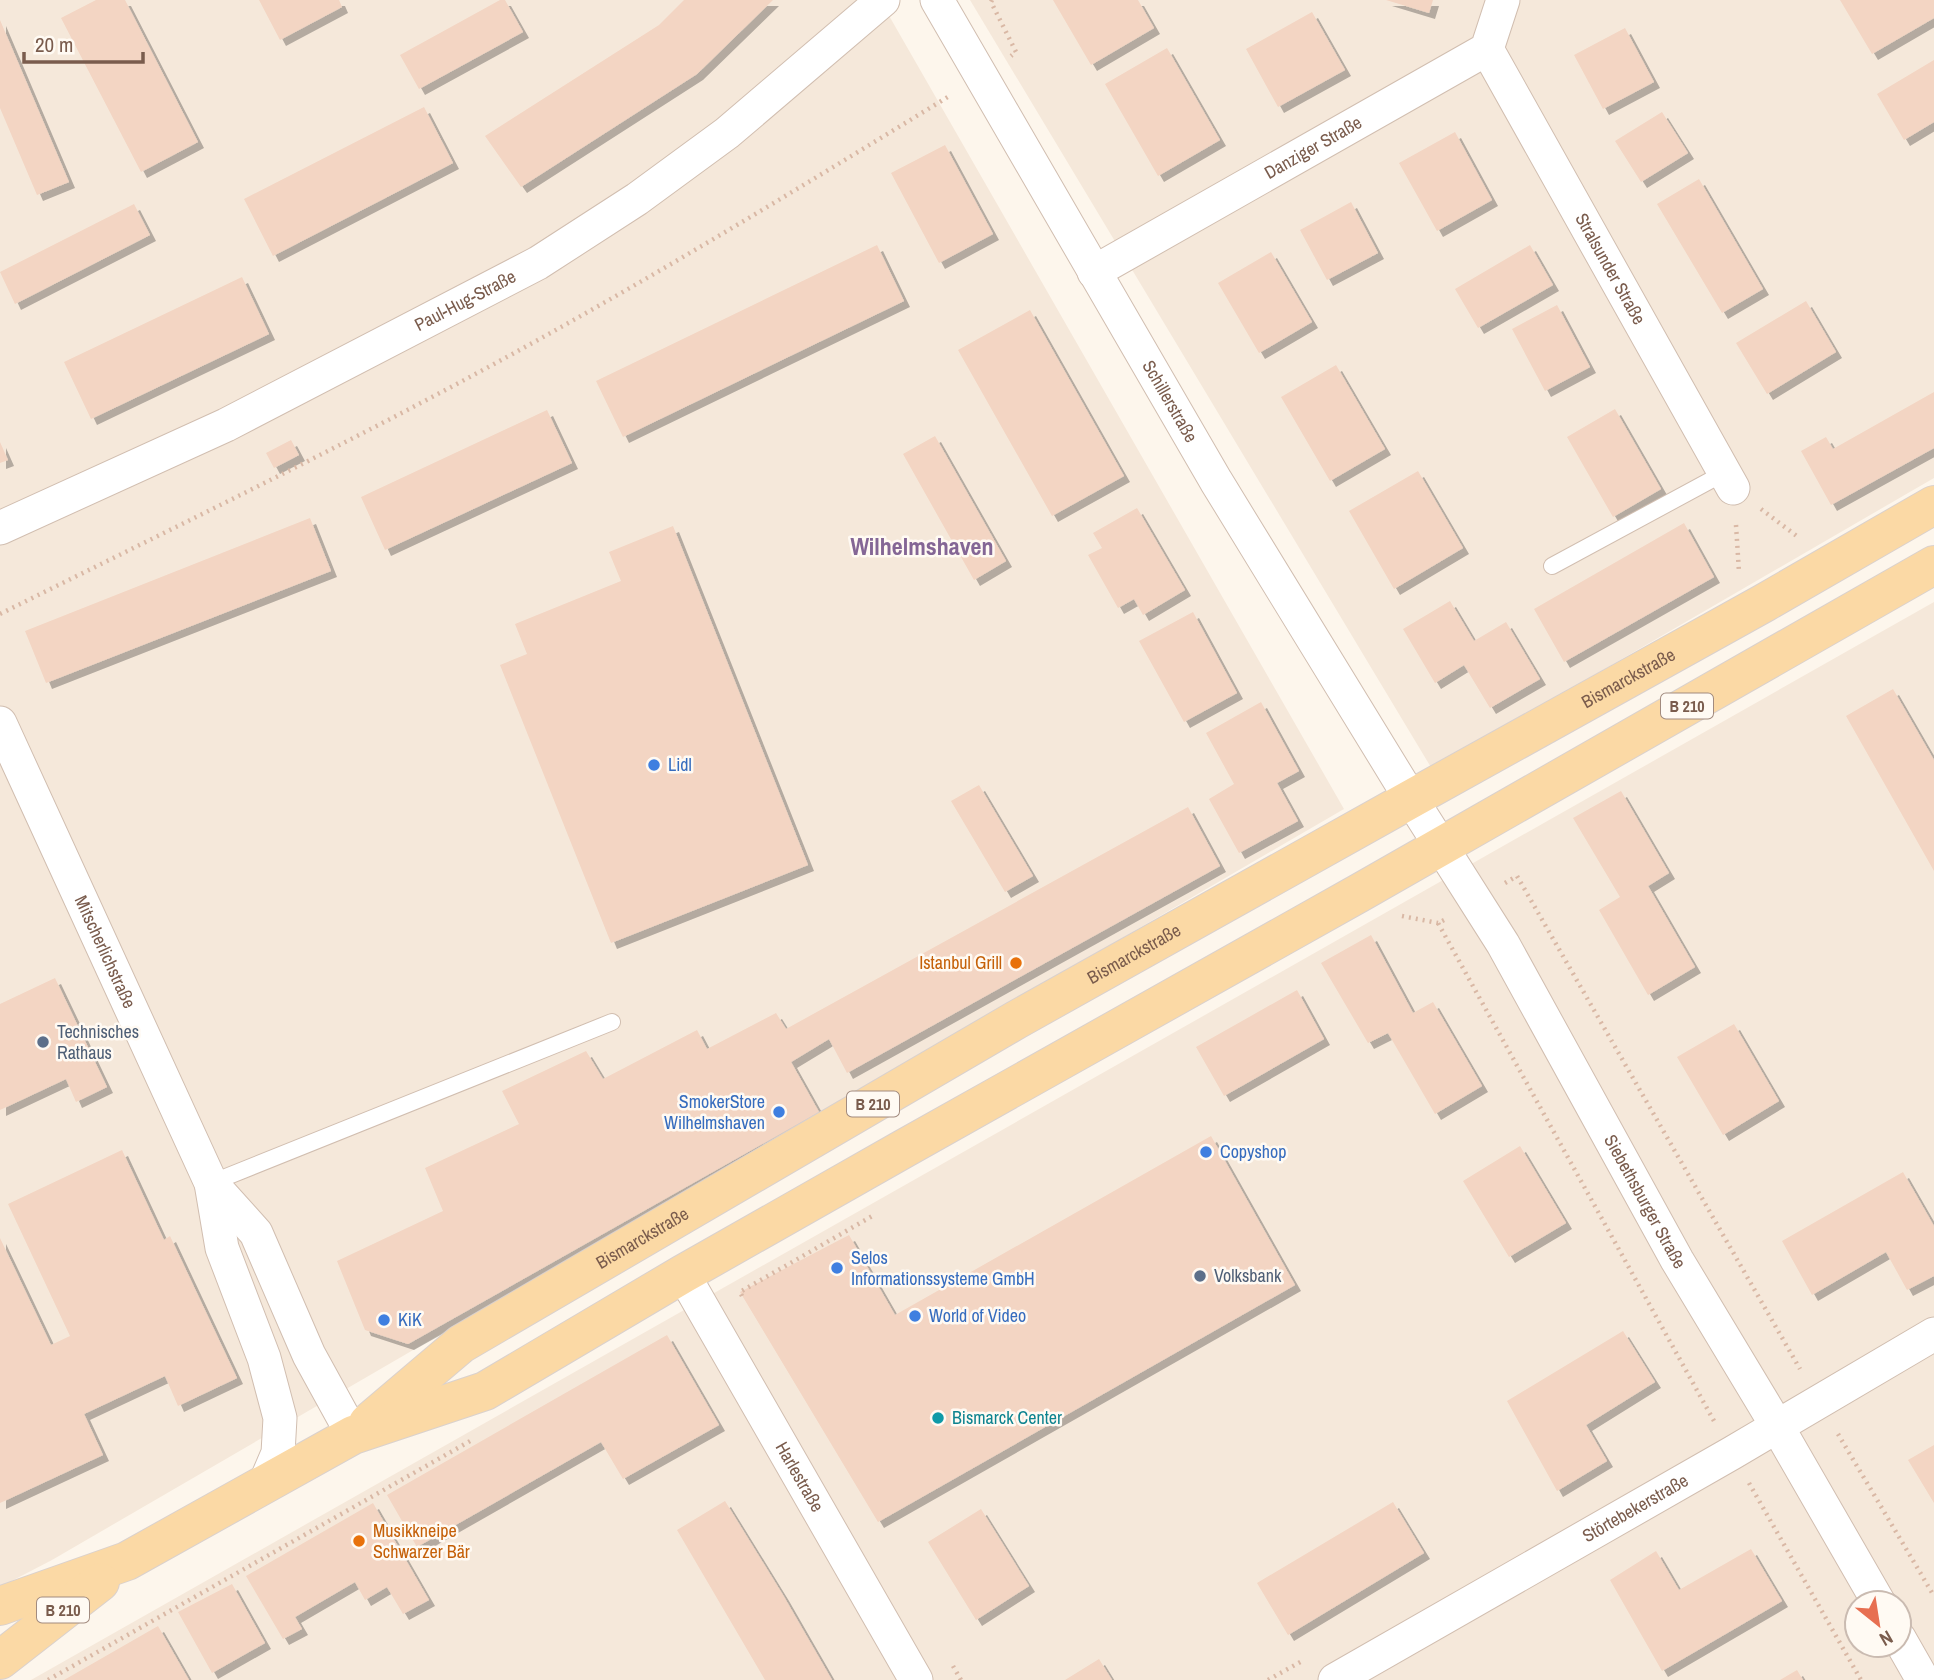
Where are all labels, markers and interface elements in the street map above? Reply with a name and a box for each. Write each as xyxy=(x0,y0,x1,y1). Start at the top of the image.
scale bar xyxy=(24,21,144,65)
text: 20 m xyxy=(35,30,73,59)
street label: Danziger Straße xyxy=(1260,110,1366,185)
street label: Stralsunder Straße xyxy=(1569,208,1652,329)
street label: Paul-Hug-Straße xyxy=(410,264,520,337)
street label: Schillerstraße xyxy=(1137,355,1204,447)
district label: Wilhelmshaven xyxy=(850,530,994,562)
street label: Bismarckstraße xyxy=(1577,642,1679,714)
road number: B 210 xyxy=(1661,694,1713,719)
place label: Lidl xyxy=(668,752,692,777)
marker: Lidl xyxy=(646,757,662,773)
street label: Mitscherlichstraße xyxy=(69,891,142,1012)
street label: Bismarckstraße xyxy=(1083,917,1185,990)
place label: Istanbul Grill xyxy=(919,950,1002,975)
marker: Istanbul Grill xyxy=(1008,955,1024,971)
place label: Technisches Rathaus xyxy=(57,1019,139,1065)
marker: Technisches Rathaus xyxy=(35,1034,51,1050)
place label: SmokerStore Wilhelmshaven xyxy=(664,1089,765,1135)
road number: B 210 xyxy=(847,1092,899,1116)
marker: SmokerStore Wilhelmshaven xyxy=(771,1104,787,1120)
street label: Siebethsburger Straße xyxy=(1598,1130,1692,1273)
place label: Copyshop xyxy=(1220,1139,1286,1164)
marker: Copyshop xyxy=(1198,1144,1214,1160)
street label: Bismarckstraße xyxy=(591,1201,693,1275)
place label: Selos Informationssysteme GmbH xyxy=(851,1245,1035,1291)
marker: Selos Informationssysteme GmbH xyxy=(829,1260,845,1276)
place label: Volksbank xyxy=(1214,1263,1282,1288)
marker: Volksbank xyxy=(1192,1268,1208,1284)
place label: World of Video xyxy=(929,1303,1026,1328)
place label: KiK xyxy=(398,1307,422,1332)
marker: World of Video xyxy=(907,1308,923,1324)
marker: KiK xyxy=(376,1312,392,1328)
place label: Bismarck Center xyxy=(952,1405,1062,1430)
marker: Bismarck Center xyxy=(930,1410,946,1426)
street label: Harlestraße xyxy=(770,1437,830,1516)
street label: Störtebekerstraße xyxy=(1578,1468,1693,1548)
place label: Musikkneipe Schwarzer Bär xyxy=(373,1518,470,1564)
marker: Musikkneipe Schwarzer Bär xyxy=(351,1533,367,1549)
north arrow xyxy=(1843,1589,1913,1659)
road number: B 210 xyxy=(37,1598,89,1622)
text: N xyxy=(1875,1625,1898,1653)

